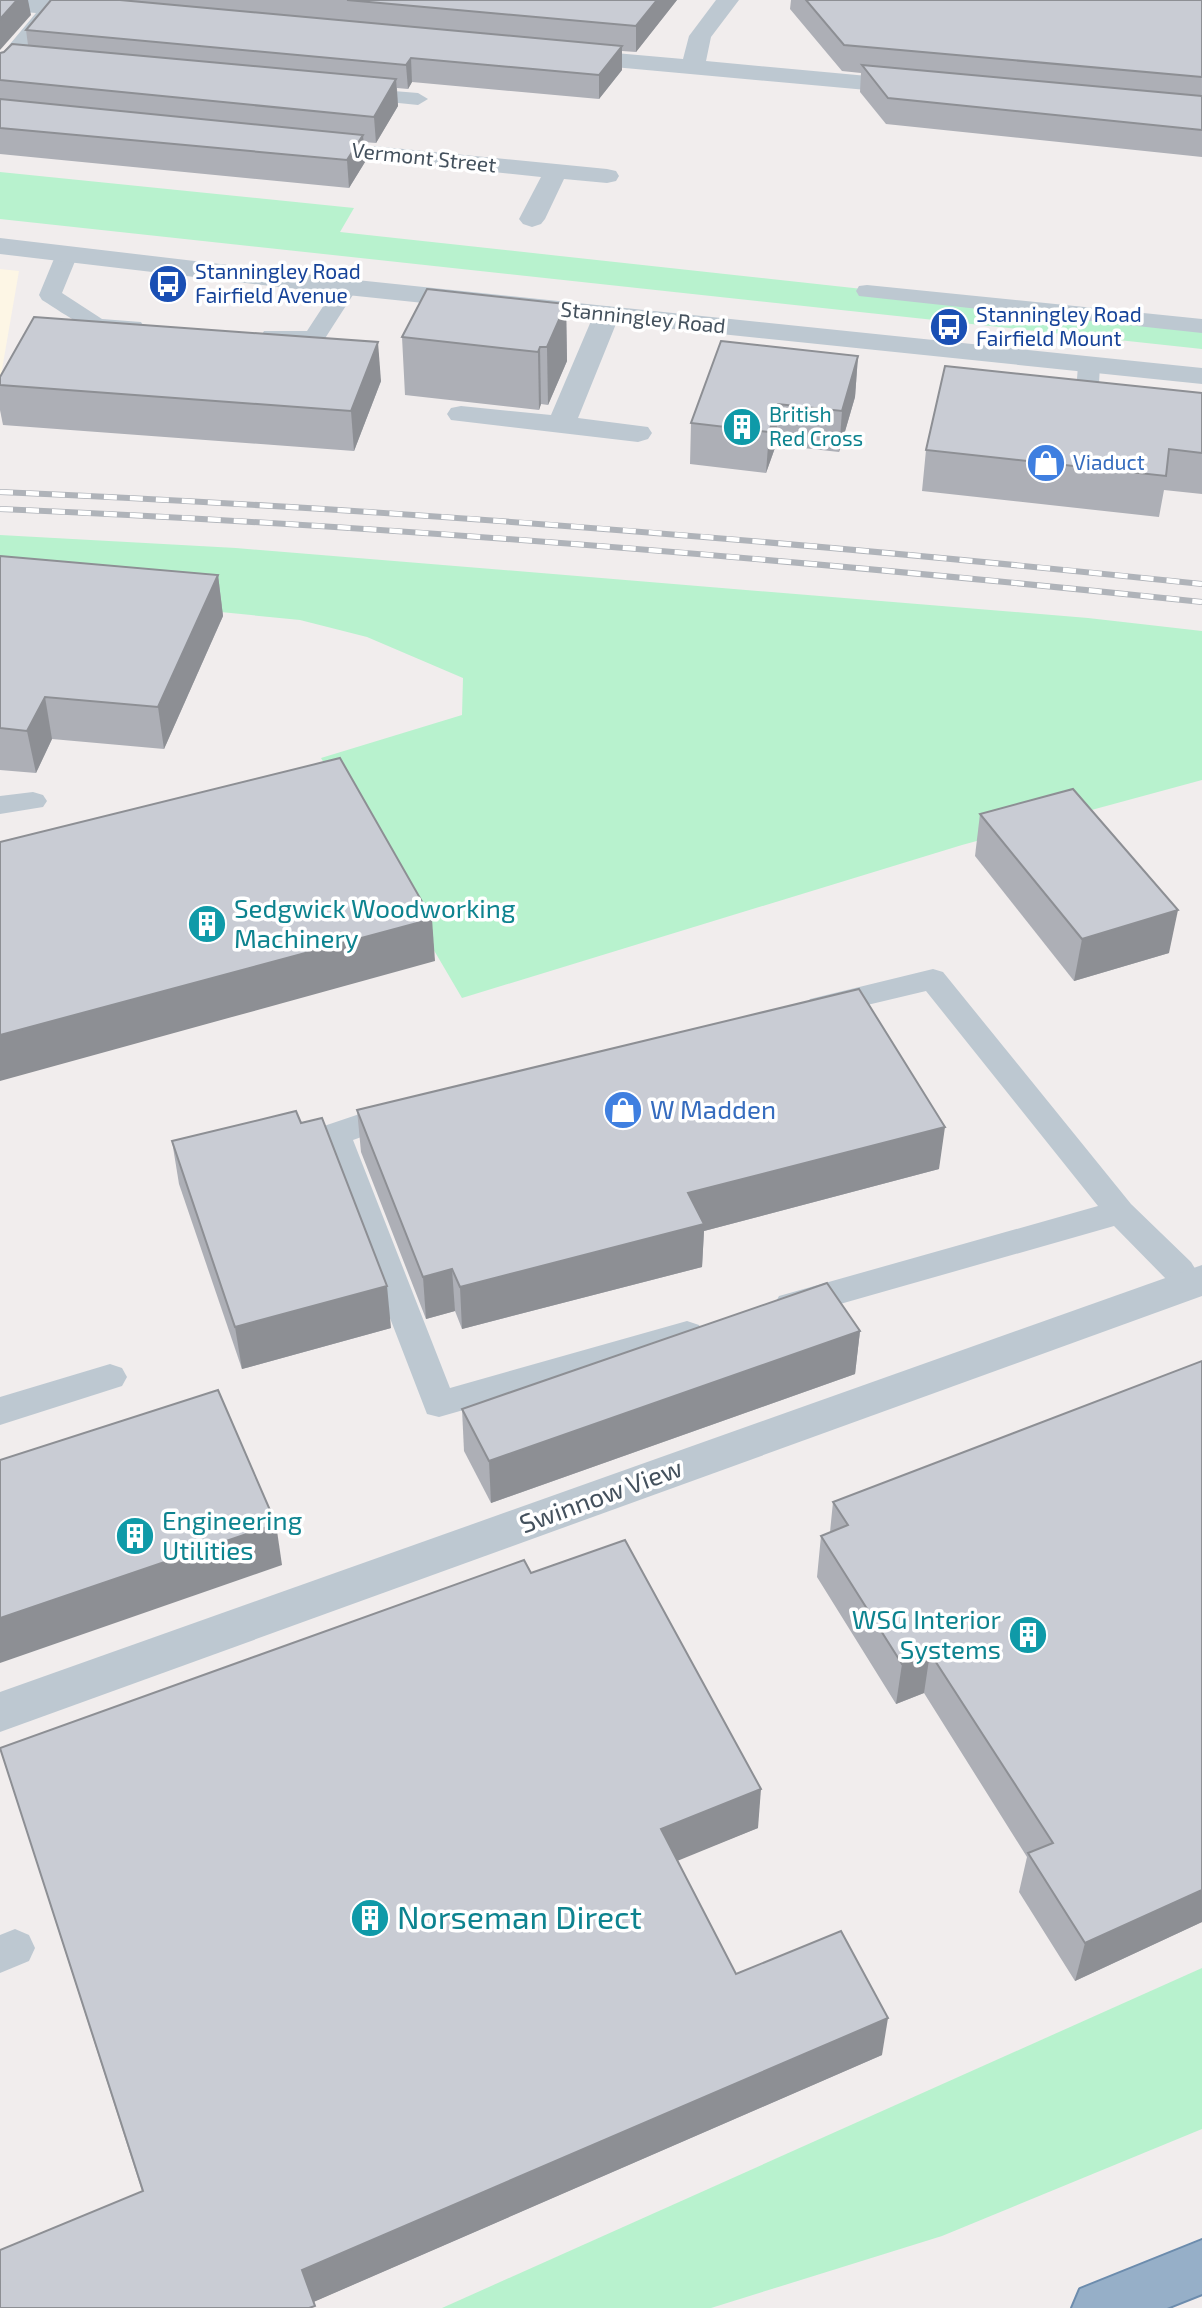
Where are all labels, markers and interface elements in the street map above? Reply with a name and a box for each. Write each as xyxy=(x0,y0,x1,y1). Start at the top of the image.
street label: Vermont Street xyxy=(351,136,498,177)
place label: Stanningley Road Fairfield Avenue xyxy=(195,258,361,307)
bus stop icon: Stanningley Road Fairfield Avenue xyxy=(147,263,189,305)
street label: Stanningley Road xyxy=(559,295,727,338)
place label: Stanningley Road Fairfield Mount xyxy=(976,301,1142,350)
bus stop icon: Stanningley Road Fairfield Mount xyxy=(928,306,970,348)
place label: British Red Cross xyxy=(769,401,863,450)
building icon: British Red Cross xyxy=(721,406,763,448)
shop icon: Viaduct xyxy=(1025,442,1067,484)
place label: Viaduct xyxy=(1073,449,1145,474)
place label: Sedgwick Woodworking Machinery xyxy=(234,892,515,953)
building icon: Sedgwick Woodworking Machinery xyxy=(186,903,228,945)
shop icon: W Madden xyxy=(602,1089,644,1131)
place label: W Madden xyxy=(650,1093,776,1124)
street label: Swinnow View xyxy=(515,1451,686,1538)
place label: Engineering Utilities xyxy=(162,1504,302,1565)
building icon: Engineering Utilities xyxy=(114,1515,156,1557)
place label: WSG Interior Systems xyxy=(852,1603,1001,1664)
building icon: WSG Interior Systems xyxy=(1007,1614,1049,1656)
building icon: Norseman Direct xyxy=(349,1897,391,1939)
place label: Norseman Direct xyxy=(397,1897,642,1935)

